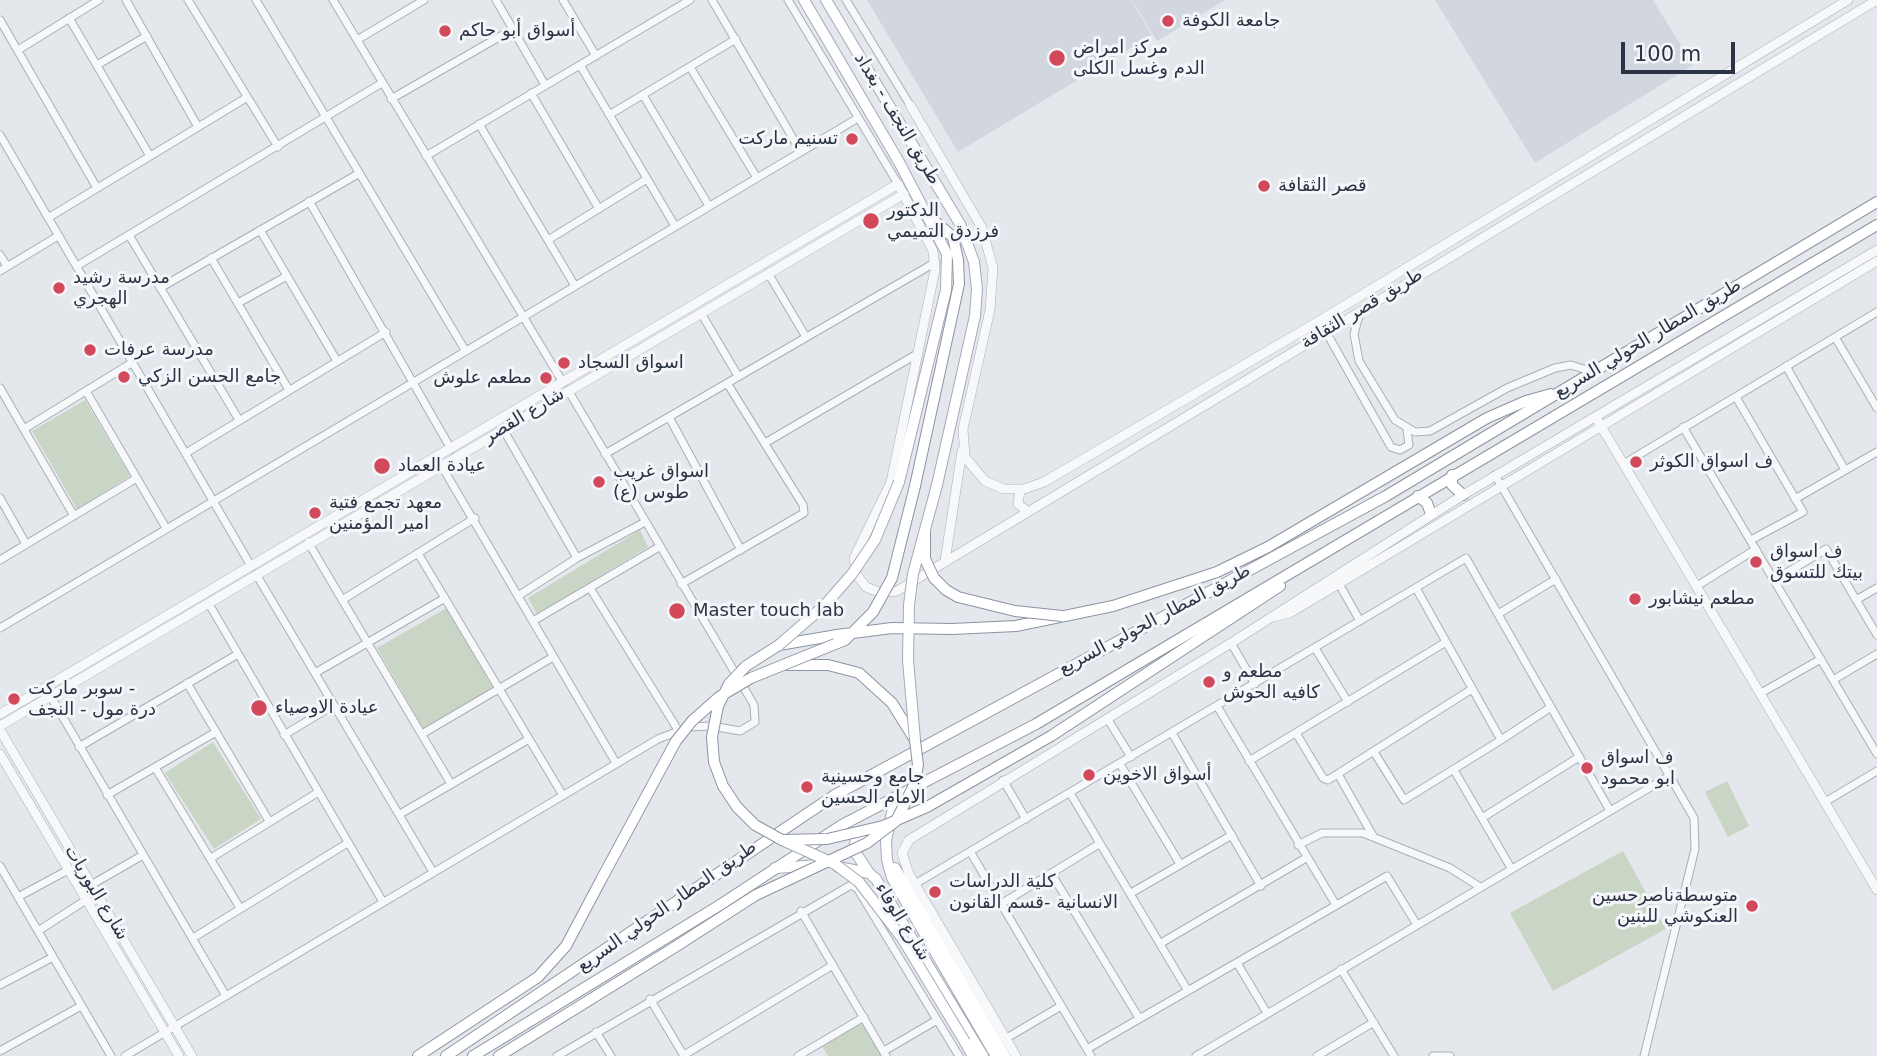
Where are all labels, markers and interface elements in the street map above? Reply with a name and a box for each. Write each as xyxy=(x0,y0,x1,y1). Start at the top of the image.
place label: جامعة الكوفة xyxy=(1182,10,1280,32)
marker: جامعة الكوفة xyxy=(1160,13,1176,29)
place label: أسواق أبو حاكم xyxy=(459,20,575,42)
marker: أسواق أبو حاكم xyxy=(437,23,453,39)
scale bar xyxy=(1625,28,1739,72)
place label: مركز امراض الدم وغسل الكلى xyxy=(1073,37,1205,80)
text: 100 m xyxy=(1634,42,1701,66)
marker: مركز امراض الدم وغسل الكلى xyxy=(1047,48,1067,68)
street label: طريق النجف - بغداد xyxy=(849,49,945,189)
place label: تسنيم ماركت xyxy=(738,128,838,150)
marker: تسنيم ماركت xyxy=(844,131,860,147)
place label: قصر الثقافة xyxy=(1278,175,1367,197)
marker: قصر الثقافة xyxy=(1256,178,1272,194)
place label: الدكتور فرزدق التميمي xyxy=(887,200,999,242)
marker: الدكتور فرزدق التميمي xyxy=(861,211,881,231)
street label: طريق قصر الثقافة xyxy=(1297,264,1427,354)
place label: مدرسة رشيد الهجري xyxy=(73,267,170,310)
street label: طريق المطار الحولي السريع xyxy=(1551,275,1745,403)
marker: مدرسة رشيد الهجري xyxy=(51,280,67,296)
place label: مدرسة عرفات xyxy=(104,339,214,361)
marker: مدرسة عرفات xyxy=(82,342,98,358)
place label: اسواق السجاد xyxy=(578,352,684,374)
marker: اسواق السجاد xyxy=(556,355,572,371)
place label: جامع الحسن الزكي xyxy=(138,366,281,388)
place label: مطعم علوش xyxy=(433,367,532,389)
marker: جامع الحسن الزكي xyxy=(116,369,132,385)
marker: مطعم علوش xyxy=(538,370,554,386)
street label: شارع القصر xyxy=(479,383,569,449)
place label: ف اسواق الكوثر xyxy=(1650,451,1773,473)
marker: ف اسواق الكوثر xyxy=(1628,454,1644,470)
place label: عيادة العماد xyxy=(398,455,486,477)
marker: عيادة العماد xyxy=(372,456,392,476)
place label: اسواق غريب طوس (ع) xyxy=(613,461,709,504)
marker: اسواق غريب طوس (ع) xyxy=(591,474,607,490)
place label: معهد تجمع فتية امير المؤمنين xyxy=(329,492,442,534)
marker: معهد تجمع فتية امير المؤمنين xyxy=(307,505,323,521)
place label: ف اسواق بيتك للتسوق xyxy=(1770,541,1863,584)
marker: ف اسواق بيتك للتسوق xyxy=(1748,554,1764,570)
street label: طريق المطار الحولي السريع xyxy=(1055,560,1255,680)
place label: مطعم نيشابور xyxy=(1649,588,1755,610)
marker: مطعم نيشابور xyxy=(1627,591,1643,607)
place label: Master touch lab xyxy=(693,600,844,622)
marker: Master touch lab xyxy=(667,601,687,621)
place label: مطعم و كافيه الحوش xyxy=(1223,661,1320,704)
marker: مطعم و كافيه الحوش xyxy=(1201,674,1217,690)
place label: سوبر ماركت - درة مول - النجف xyxy=(28,678,156,720)
marker: سوبر ماركت - درة مول - النجف xyxy=(6,691,22,707)
place label: عيادة الاوصياء xyxy=(275,697,378,719)
marker: عيادة الاوصياء xyxy=(249,698,269,718)
place label: ف اسواق ابو محمود xyxy=(1601,747,1675,790)
marker: ف اسواق ابو محمود xyxy=(1579,760,1595,776)
place label: أسواق الاخوين xyxy=(1103,764,1211,786)
place label: جامع وحسينية الامام الحسين xyxy=(821,766,926,808)
marker: أسواق الاخوين xyxy=(1081,767,1097,783)
marker: جامع وحسينية الامام الحسين xyxy=(799,779,815,795)
street label: طريق المطار الحولي السريع xyxy=(573,837,761,977)
street label: شارع البوريات xyxy=(59,842,133,944)
place label: كلية الدراسات الانسانية -قسم القانون xyxy=(949,871,1118,914)
street label: شارع الوفاء xyxy=(870,879,934,965)
marker: كلية الدراسات الانسانية -قسم القانون xyxy=(927,884,943,900)
place label: متوسطةناصرحسين العنكوشي للبنين xyxy=(1592,885,1738,928)
marker: متوسطةناصرحسين العنكوشي للبنين xyxy=(1744,898,1760,914)

